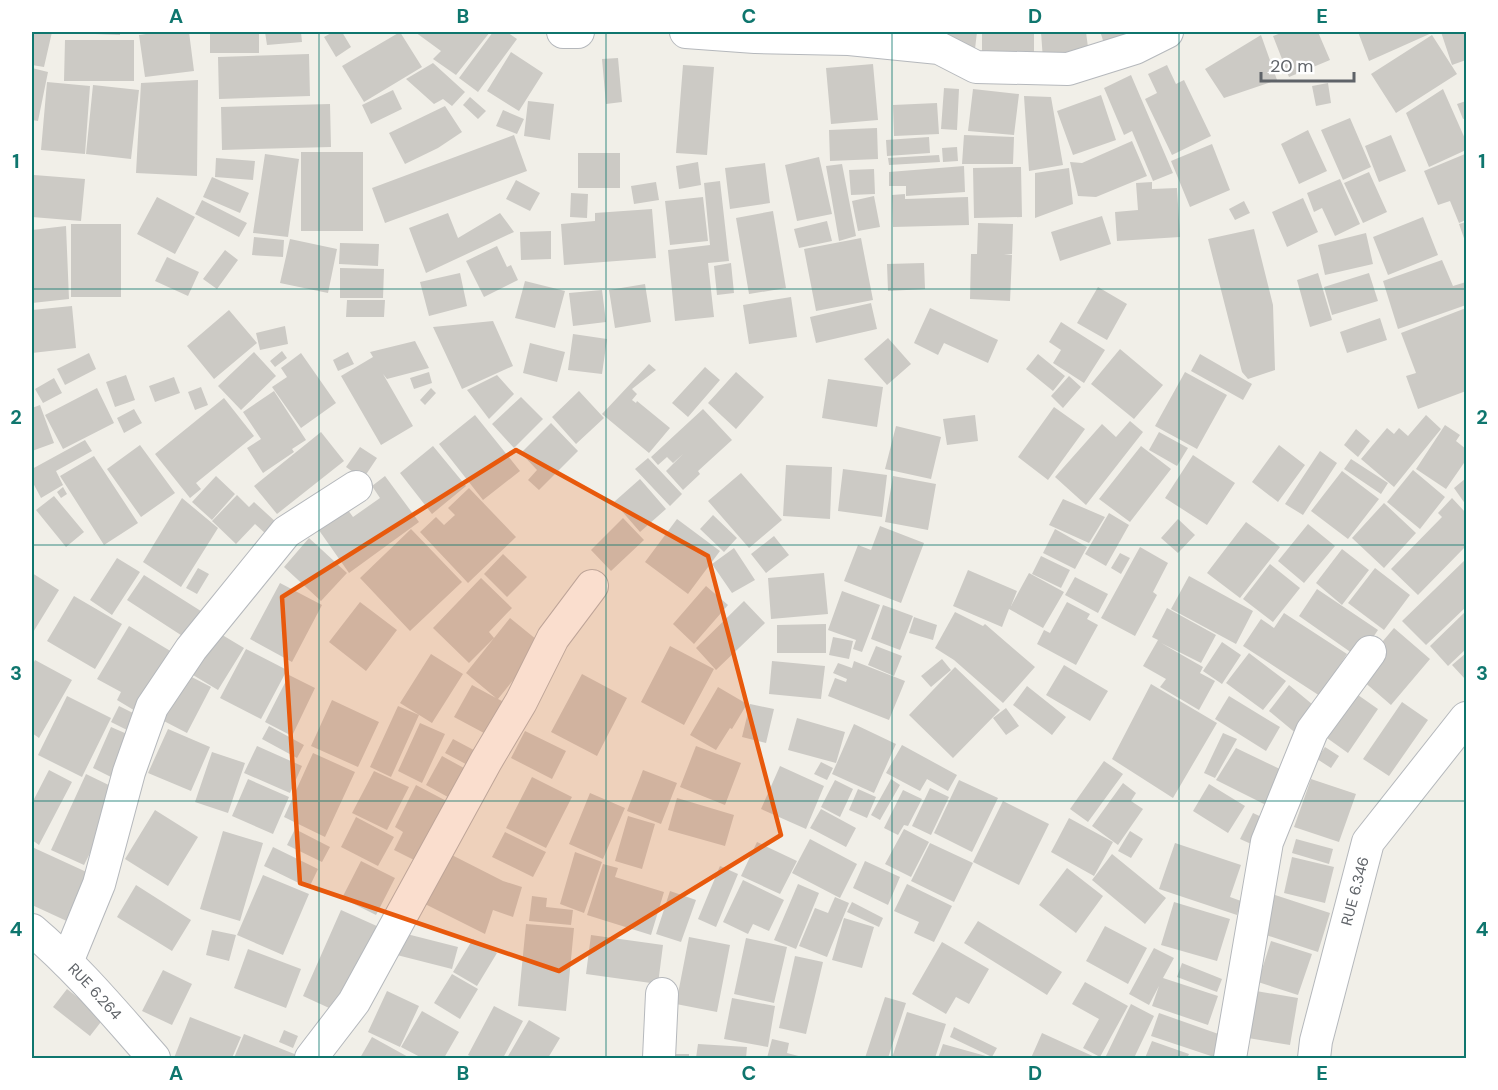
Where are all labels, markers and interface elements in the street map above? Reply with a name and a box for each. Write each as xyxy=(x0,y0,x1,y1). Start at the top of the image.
text: A xyxy=(169,3,183,29)
text: B xyxy=(457,3,469,29)
text: C xyxy=(742,3,756,29)
text: D xyxy=(1028,3,1042,29)
text: E xyxy=(1316,3,1328,29)
scale bar xyxy=(1261,45,1354,83)
text: 20 m xyxy=(1270,54,1313,78)
text: 1 xyxy=(12,148,20,174)
text: 1 xyxy=(1478,148,1486,174)
text: 2 xyxy=(10,404,22,430)
text: 2 xyxy=(1476,404,1488,430)
text: 3 xyxy=(10,660,22,686)
text: 3 xyxy=(1476,660,1488,686)
street label: RUE 6.346 xyxy=(1337,855,1374,928)
text: 4 xyxy=(10,916,23,942)
text: 4 xyxy=(1476,916,1489,942)
street label: RUE 6.264 xyxy=(64,959,126,1024)
text: A xyxy=(169,1060,183,1086)
text: B xyxy=(457,1060,469,1086)
text: C xyxy=(742,1060,756,1086)
text: D xyxy=(1028,1060,1042,1086)
text: E xyxy=(1316,1060,1328,1086)

